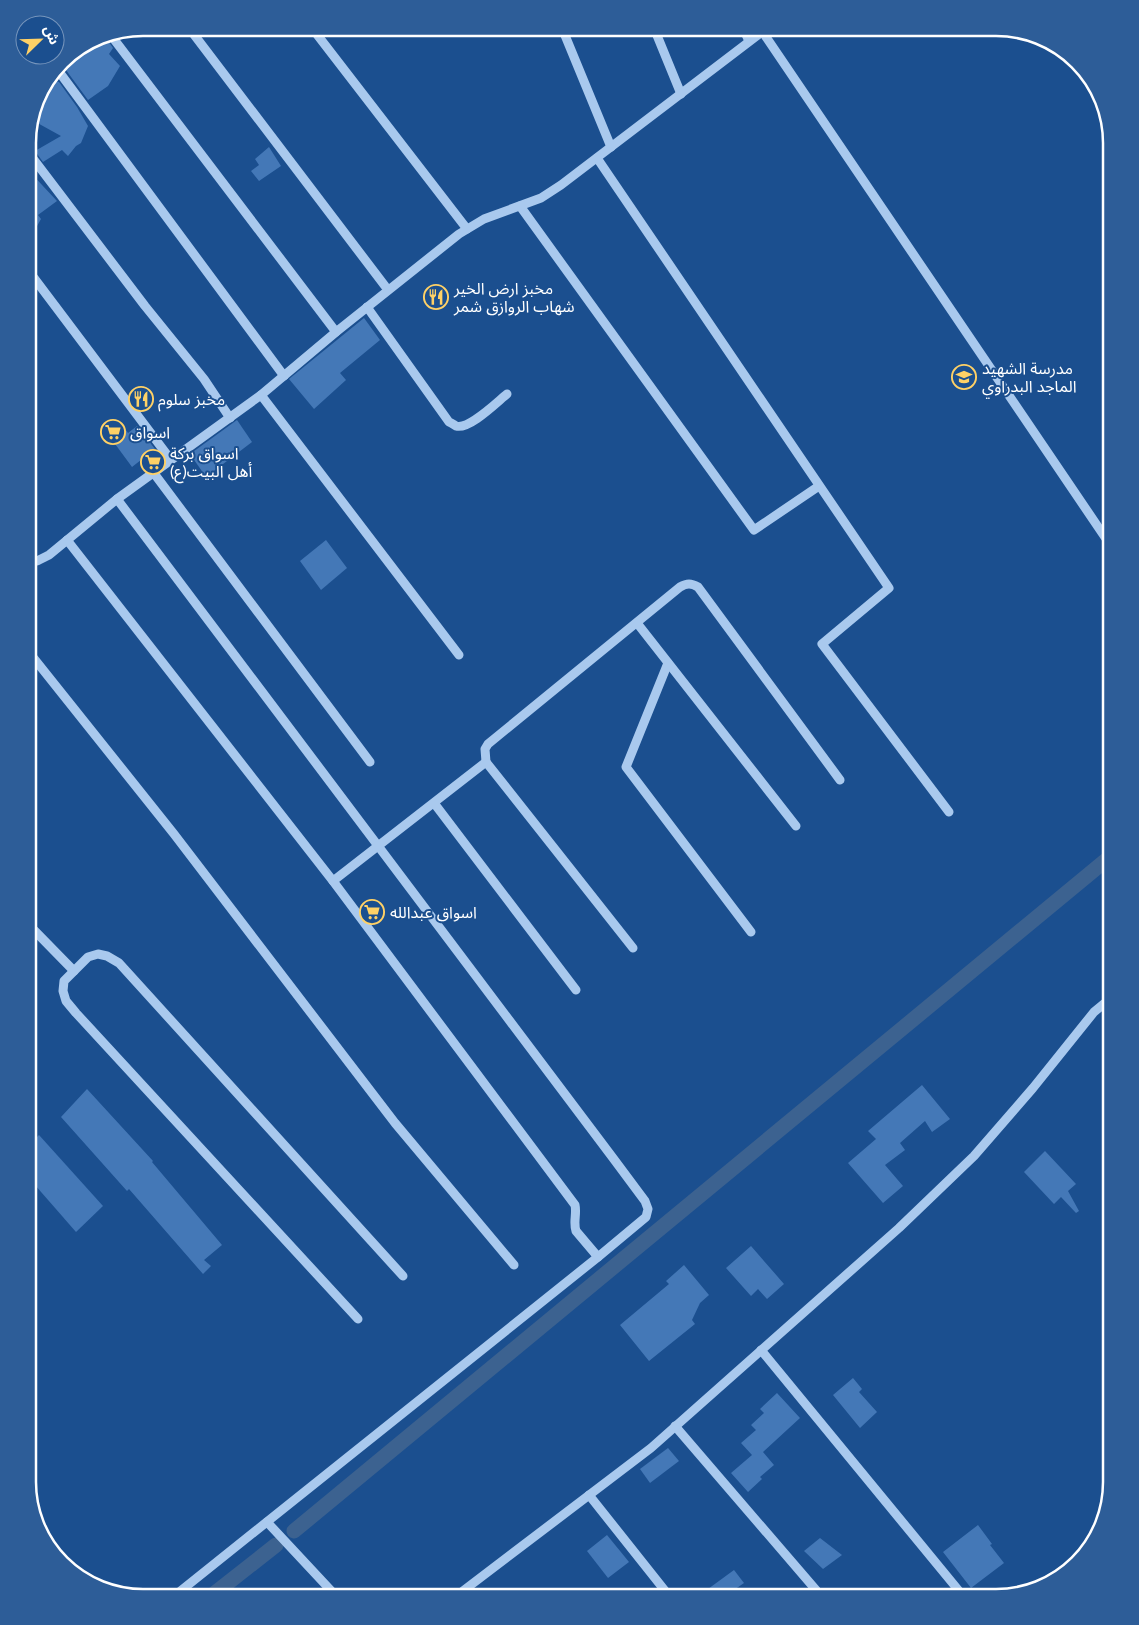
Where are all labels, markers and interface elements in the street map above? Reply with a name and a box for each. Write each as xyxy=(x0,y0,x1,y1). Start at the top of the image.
north arrow xyxy=(15,15,65,65)
text: ش xyxy=(41,23,64,47)
place label: مخبز ارض الخير شهاب الروازق شمر xyxy=(453,278,575,316)
restaurant icon: مخبز ارض الخير شهاب الروازق شمر xyxy=(423,284,449,310)
place label: مدرسة الشهيد الماجد البدراوي xyxy=(982,358,1076,399)
school or university icon: مدرسة الشهيد الماجد البدراوي xyxy=(951,364,977,390)
restaurant icon: مخبز سلوم xyxy=(128,386,154,412)
place label: مخبز سلوم xyxy=(158,389,225,412)
supermarket icon: اسواق xyxy=(100,419,126,445)
place label: اسواق xyxy=(130,422,170,442)
place label: اسواق بركة أهل البيت(ع) xyxy=(170,443,252,484)
supermarket icon: اسواق بركة أهل البيت(ع) xyxy=(140,449,166,475)
supermarket icon: اسواق عبدالله xyxy=(359,899,385,925)
place label: اسواق عبدالله xyxy=(390,902,477,922)

